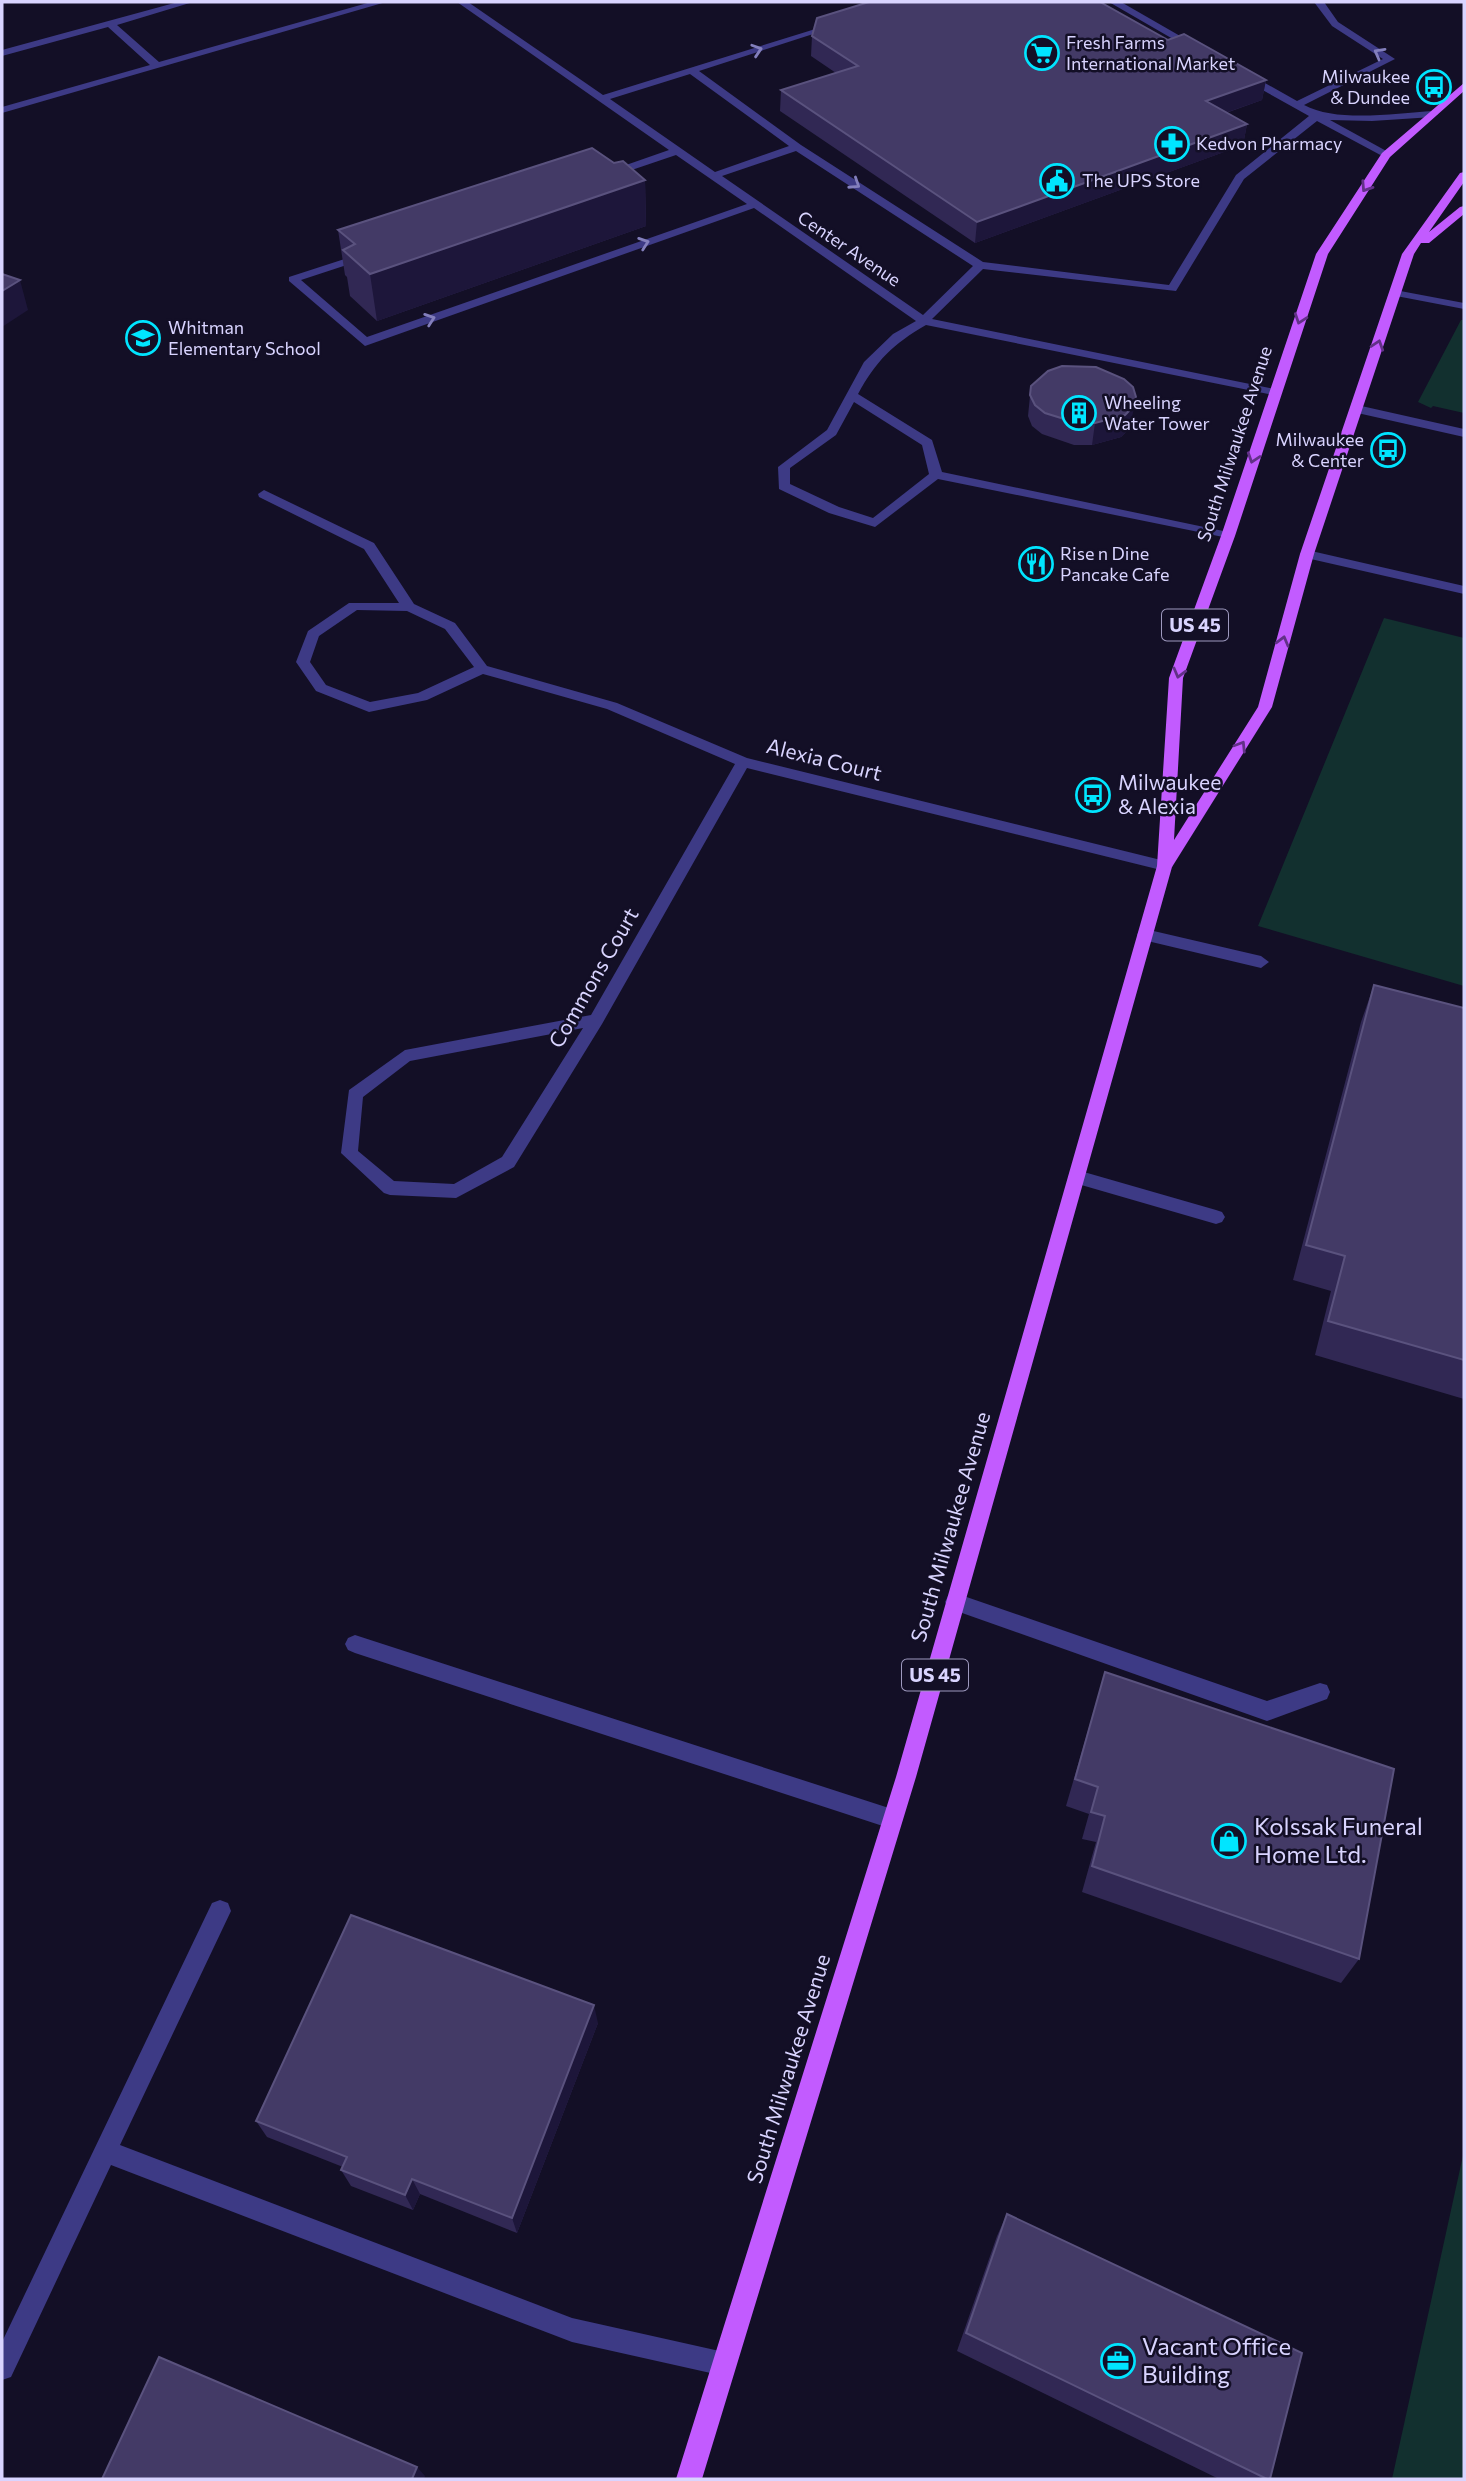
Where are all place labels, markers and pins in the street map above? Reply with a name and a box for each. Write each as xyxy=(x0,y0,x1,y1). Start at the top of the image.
place label: Fresh Farms International Market xyxy=(1066,31,1235,74)
supermarket icon: Fresh Farms International Market xyxy=(1023,34,1061,72)
place label: Milwaukee & Dundee xyxy=(1322,65,1410,108)
bus stop icon: Milwaukee & Dundee xyxy=(1415,68,1453,106)
pharmacy icon: Kedvon Pharmacy xyxy=(1153,125,1191,163)
place label: Kedvon Pharmacy xyxy=(1196,132,1342,154)
public building icon: The UPS Store xyxy=(1038,162,1076,200)
place label: The UPS Store xyxy=(1082,169,1200,191)
place label: Whitman Elementary School xyxy=(168,316,321,359)
school or university icon: Whitman Elementary School xyxy=(124,319,162,357)
place label: Wheeling Water Tower xyxy=(1104,391,1210,434)
building icon: Wheeling Water Tower xyxy=(1060,394,1098,432)
place label: Milwaukee & Center xyxy=(1276,428,1364,471)
bus stop icon: Milwaukee & Center xyxy=(1369,431,1407,469)
place label: Rise n Dine Pancake Cafe xyxy=(1060,542,1170,585)
restaurant icon: Rise n Dine Pancake Cafe xyxy=(1017,545,1055,583)
place label: Milwaukee & Alexia xyxy=(1118,769,1221,818)
bus stop icon: Milwaukee & Alexia xyxy=(1074,776,1112,814)
place label: Kolssak Funeral Home Ltd. xyxy=(1254,1811,1423,1868)
shop icon: Kolssak Funeral Home Ltd. xyxy=(1210,1822,1248,1860)
place label: Vacant Office Building xyxy=(1142,2331,1291,2388)
office icon: Vacant Office Building xyxy=(1099,2342,1137,2380)

